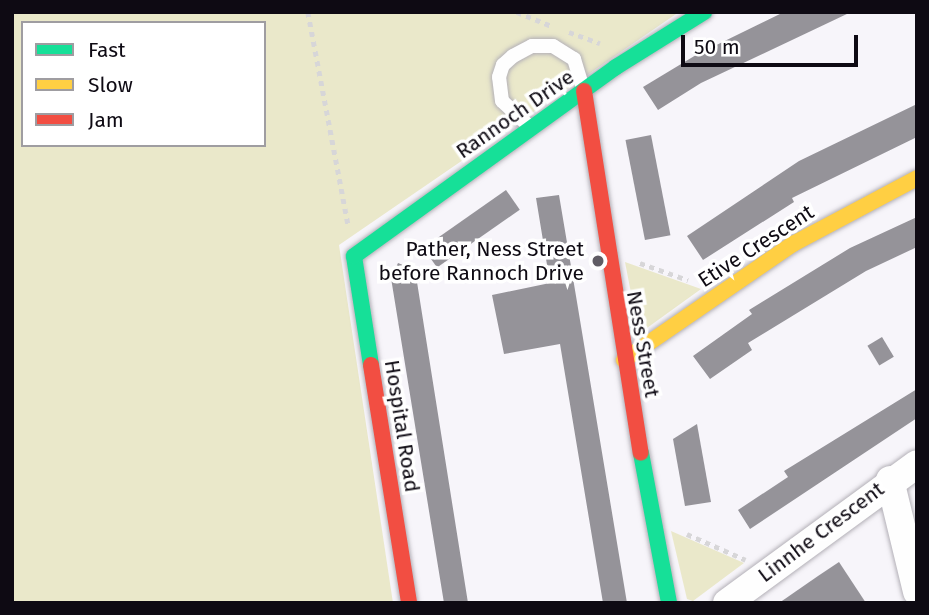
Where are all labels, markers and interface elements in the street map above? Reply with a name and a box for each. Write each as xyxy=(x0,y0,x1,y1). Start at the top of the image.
legend xyxy=(21,21,266,147)
scale bar xyxy=(684,21,861,65)
text: 50 m xyxy=(694,34,740,60)
text: Fast xyxy=(88,37,126,63)
street label: Rannoch Drive xyxy=(451,64,579,164)
text: Slow xyxy=(88,72,133,98)
text: Jam xyxy=(88,107,124,133)
street label: Etive Crescent xyxy=(693,199,819,293)
place label: Pather, Ness Street before Rannoch Drive xyxy=(379,236,584,286)
marker: Pather, Ness Street before Rannoch Drive xyxy=(590,253,606,269)
street label: Ness Street xyxy=(621,289,665,399)
street label: Hospital Road xyxy=(379,358,425,494)
street label: Linnhe Crescent xyxy=(753,476,889,588)

